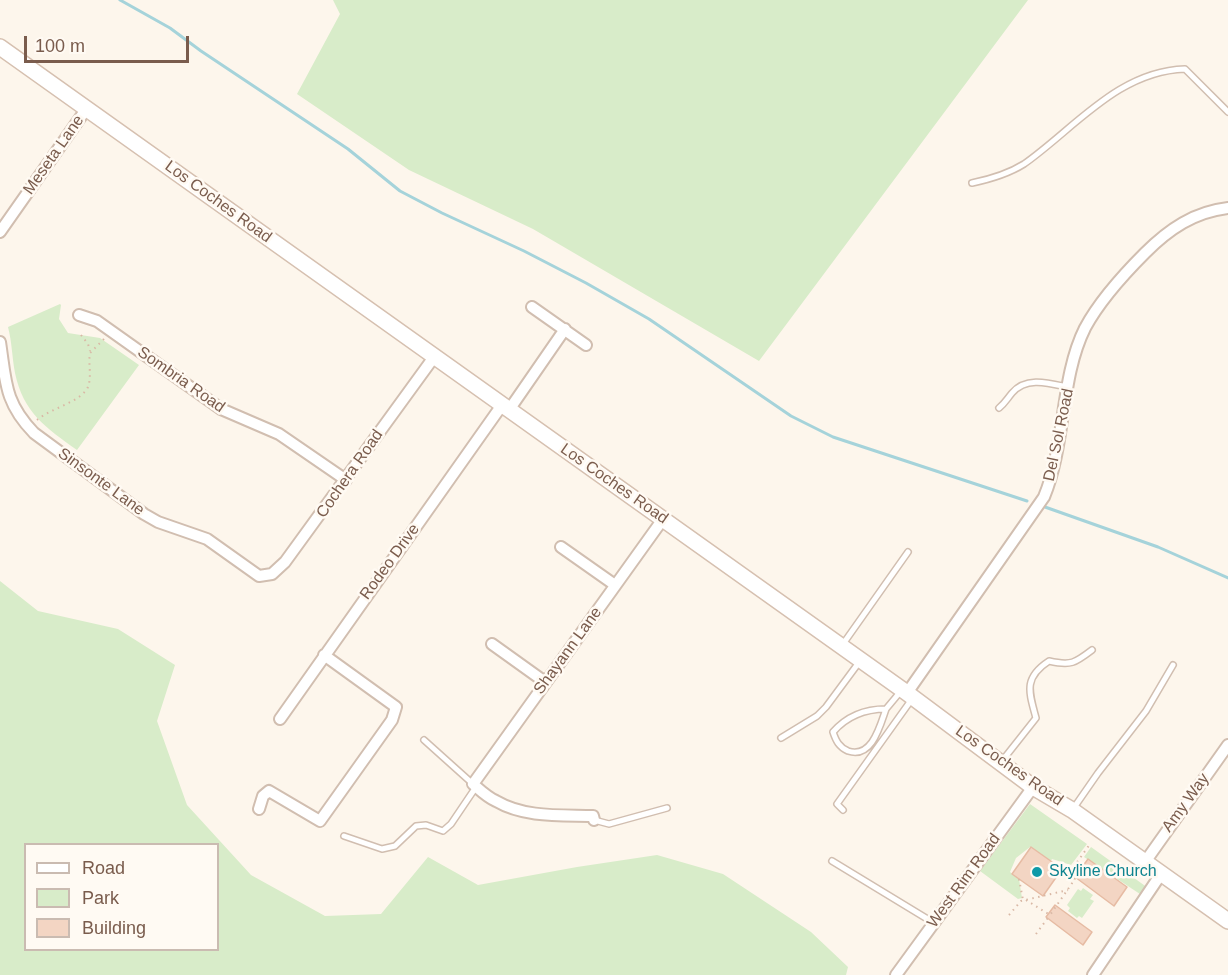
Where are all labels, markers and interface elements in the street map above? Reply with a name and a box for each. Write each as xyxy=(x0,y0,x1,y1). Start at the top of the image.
scale bar xyxy=(27,24,192,62)
text: 100 m xyxy=(35,36,85,56)
street label: Meseta Lane xyxy=(20,112,88,198)
street label: Los Coches Road xyxy=(161,157,275,247)
street label: Sombria Road xyxy=(134,343,228,417)
street label: Del Sol Road xyxy=(1040,387,1078,483)
street label: Cochera Road xyxy=(313,426,387,522)
street label: Los Coches Road xyxy=(556,440,672,528)
street label: Sinsonte Lane xyxy=(54,444,148,520)
street label: Rodeo Drive xyxy=(356,520,424,604)
street label: Shayann Lane xyxy=(530,604,606,698)
street label: Los Coches Road xyxy=(951,722,1067,810)
street label: Amy Way xyxy=(1158,770,1214,836)
street label: West Rim Road xyxy=(923,830,1005,932)
legend xyxy=(24,843,219,951)
text: Road xyxy=(82,858,125,878)
place label: Skyline Church xyxy=(1049,862,1157,882)
marker: Skyline Church xyxy=(1030,865,1044,879)
text: Park xyxy=(82,888,119,908)
text: Building xyxy=(82,918,146,938)

